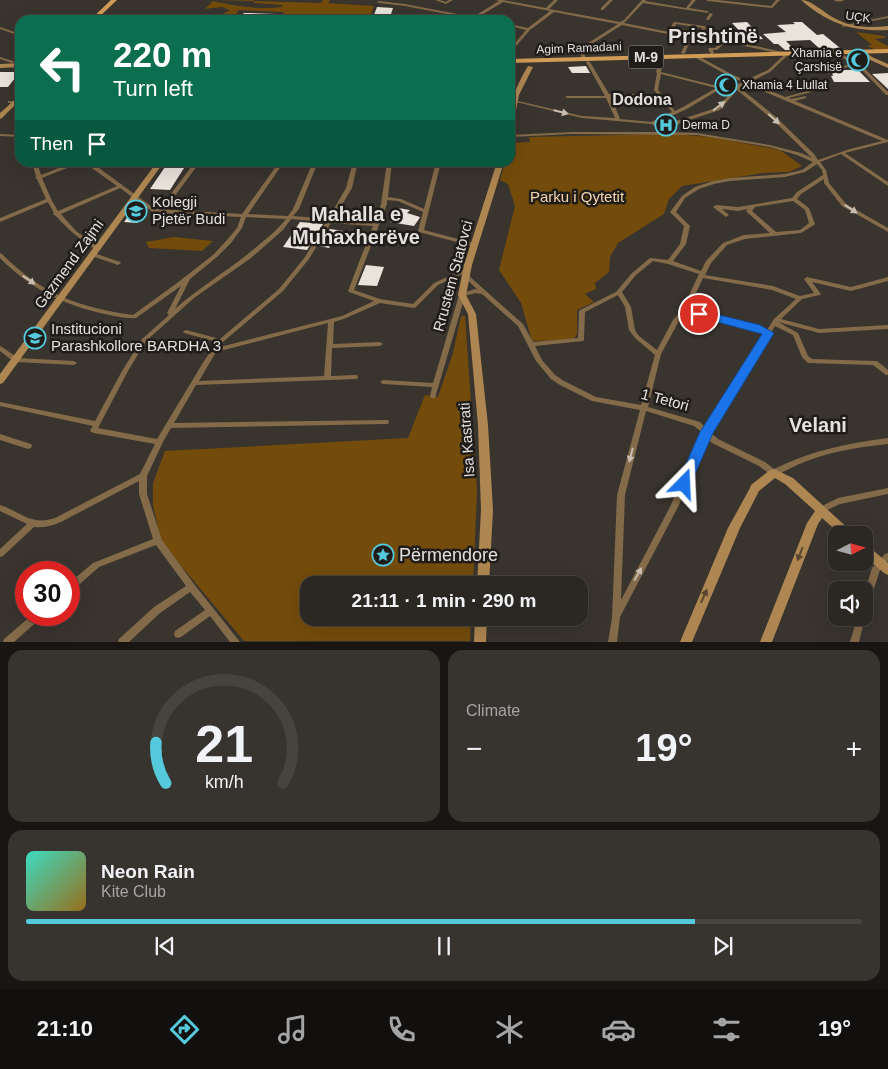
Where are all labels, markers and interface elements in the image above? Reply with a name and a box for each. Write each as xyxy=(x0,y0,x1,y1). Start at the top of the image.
street label: UÇK xyxy=(844,8,872,26)
district label: Prishtinë xyxy=(668,24,758,47)
icon: left xyxy=(30,35,95,100)
text: 220 m xyxy=(113,35,212,74)
street label: Agim Ramadani xyxy=(536,40,622,56)
road number: M-9 xyxy=(628,46,664,68)
place label: Xhamia e Çarshisë xyxy=(791,46,842,74)
mosque icon: Xhamia e Çarshisë xyxy=(846,48,870,72)
mosque icon: Xhamia 4 Llullat xyxy=(714,73,738,97)
text: Turn left xyxy=(113,76,193,101)
place label: Xhamia 4 Llullat xyxy=(742,78,828,92)
district label: Dodona xyxy=(612,91,672,108)
one-way arrow xyxy=(712,101,726,111)
one-way arrow xyxy=(554,108,569,116)
hospital icon: Derma D xyxy=(654,113,678,137)
one-way arrow xyxy=(768,113,780,125)
place label: Derma D xyxy=(682,118,730,132)
icon: arrive xyxy=(83,130,111,158)
text: Then xyxy=(30,133,73,154)
park label: Parku i Qytetit xyxy=(530,188,625,205)
place label: Kolegji Pjetër Budi xyxy=(152,193,225,227)
school or university icon: Kolegji Pjetër Budi xyxy=(124,199,148,223)
district label: Mahalla e Muhaxherëve xyxy=(292,203,420,248)
one-way arrow xyxy=(844,204,858,214)
street label: Gazmend Zajmi xyxy=(31,216,107,312)
street label: Rrustem Statovci xyxy=(430,219,476,333)
one-way arrow xyxy=(22,275,35,284)
pin xyxy=(678,293,720,335)
icon: arrive xyxy=(685,300,713,328)
place label: Institucioni Parashkollore BARDHA 3 xyxy=(51,320,221,354)
school or university icon: Institucioni Parashkollore BARDHA 3 xyxy=(23,326,47,350)
street label: 1 Tetori xyxy=(639,385,691,414)
street label: Isa Kastrati xyxy=(455,402,478,478)
district label: Velani xyxy=(789,414,847,436)
one-way arrow xyxy=(627,448,635,463)
position arrow xyxy=(657,457,709,509)
north arrow xyxy=(828,526,872,571)
map controls xyxy=(828,526,873,626)
place icon: Përmendore xyxy=(371,543,395,567)
place label: Përmendore xyxy=(399,545,498,565)
one-way arrow xyxy=(796,547,804,561)
speed limit sign: 30 xyxy=(15,561,80,626)
one-way arrow xyxy=(634,567,642,582)
button: sound xyxy=(828,581,873,626)
one-way arrow xyxy=(701,589,709,603)
text: 21:11 · 1 min · 290 m xyxy=(352,590,536,611)
text: Climate xyxy=(466,702,520,719)
text: 21 xyxy=(195,715,253,773)
text: 19° xyxy=(635,727,693,769)
text: − xyxy=(466,733,482,764)
text: + xyxy=(846,733,862,764)
text: km/h xyxy=(205,772,243,792)
text: Neon Rain xyxy=(101,861,195,882)
text: Kite Club xyxy=(101,883,166,900)
icon: previous xyxy=(151,932,179,960)
icon: pause xyxy=(430,932,458,960)
icon: next xyxy=(709,932,737,960)
icon: directions xyxy=(167,1012,202,1047)
icon: music xyxy=(275,1012,310,1047)
icon: phone xyxy=(384,1012,419,1047)
icon: climate xyxy=(492,1012,527,1047)
icon: car xyxy=(601,1012,636,1047)
icon: filters xyxy=(709,1012,744,1047)
text: 21:10 xyxy=(37,1016,93,1041)
text: 19° xyxy=(818,1016,851,1041)

